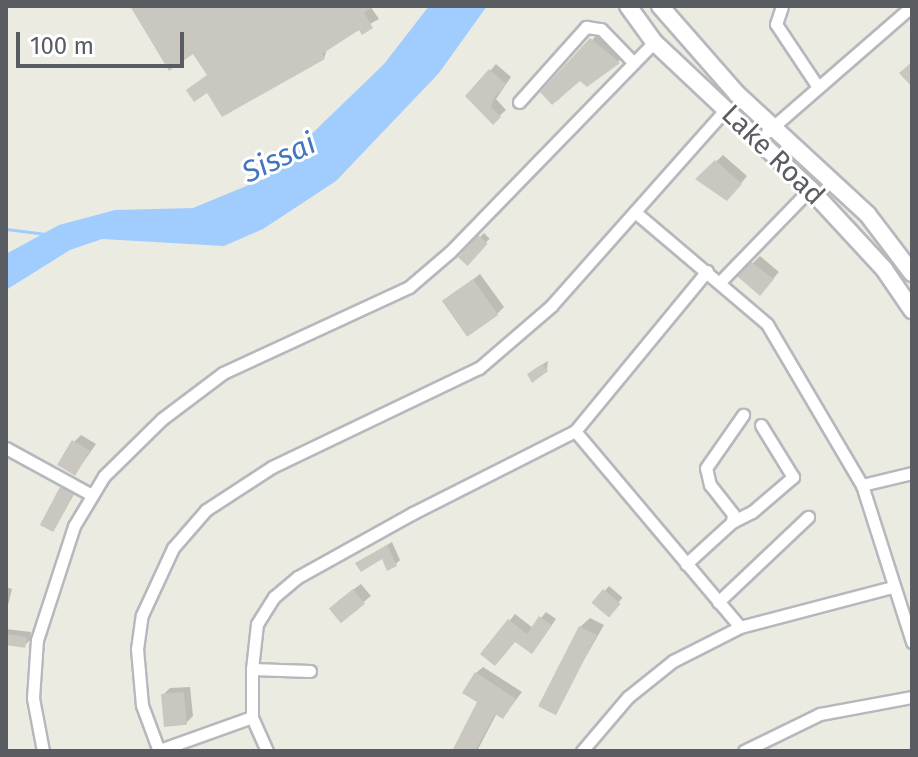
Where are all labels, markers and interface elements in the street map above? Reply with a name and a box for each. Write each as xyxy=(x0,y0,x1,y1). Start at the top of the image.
scale bar xyxy=(20,16,188,66)
text: 100 m xyxy=(30,32,94,60)
street label: Lake Road xyxy=(714,98,832,212)
water label: Sissai xyxy=(236,125,322,191)

